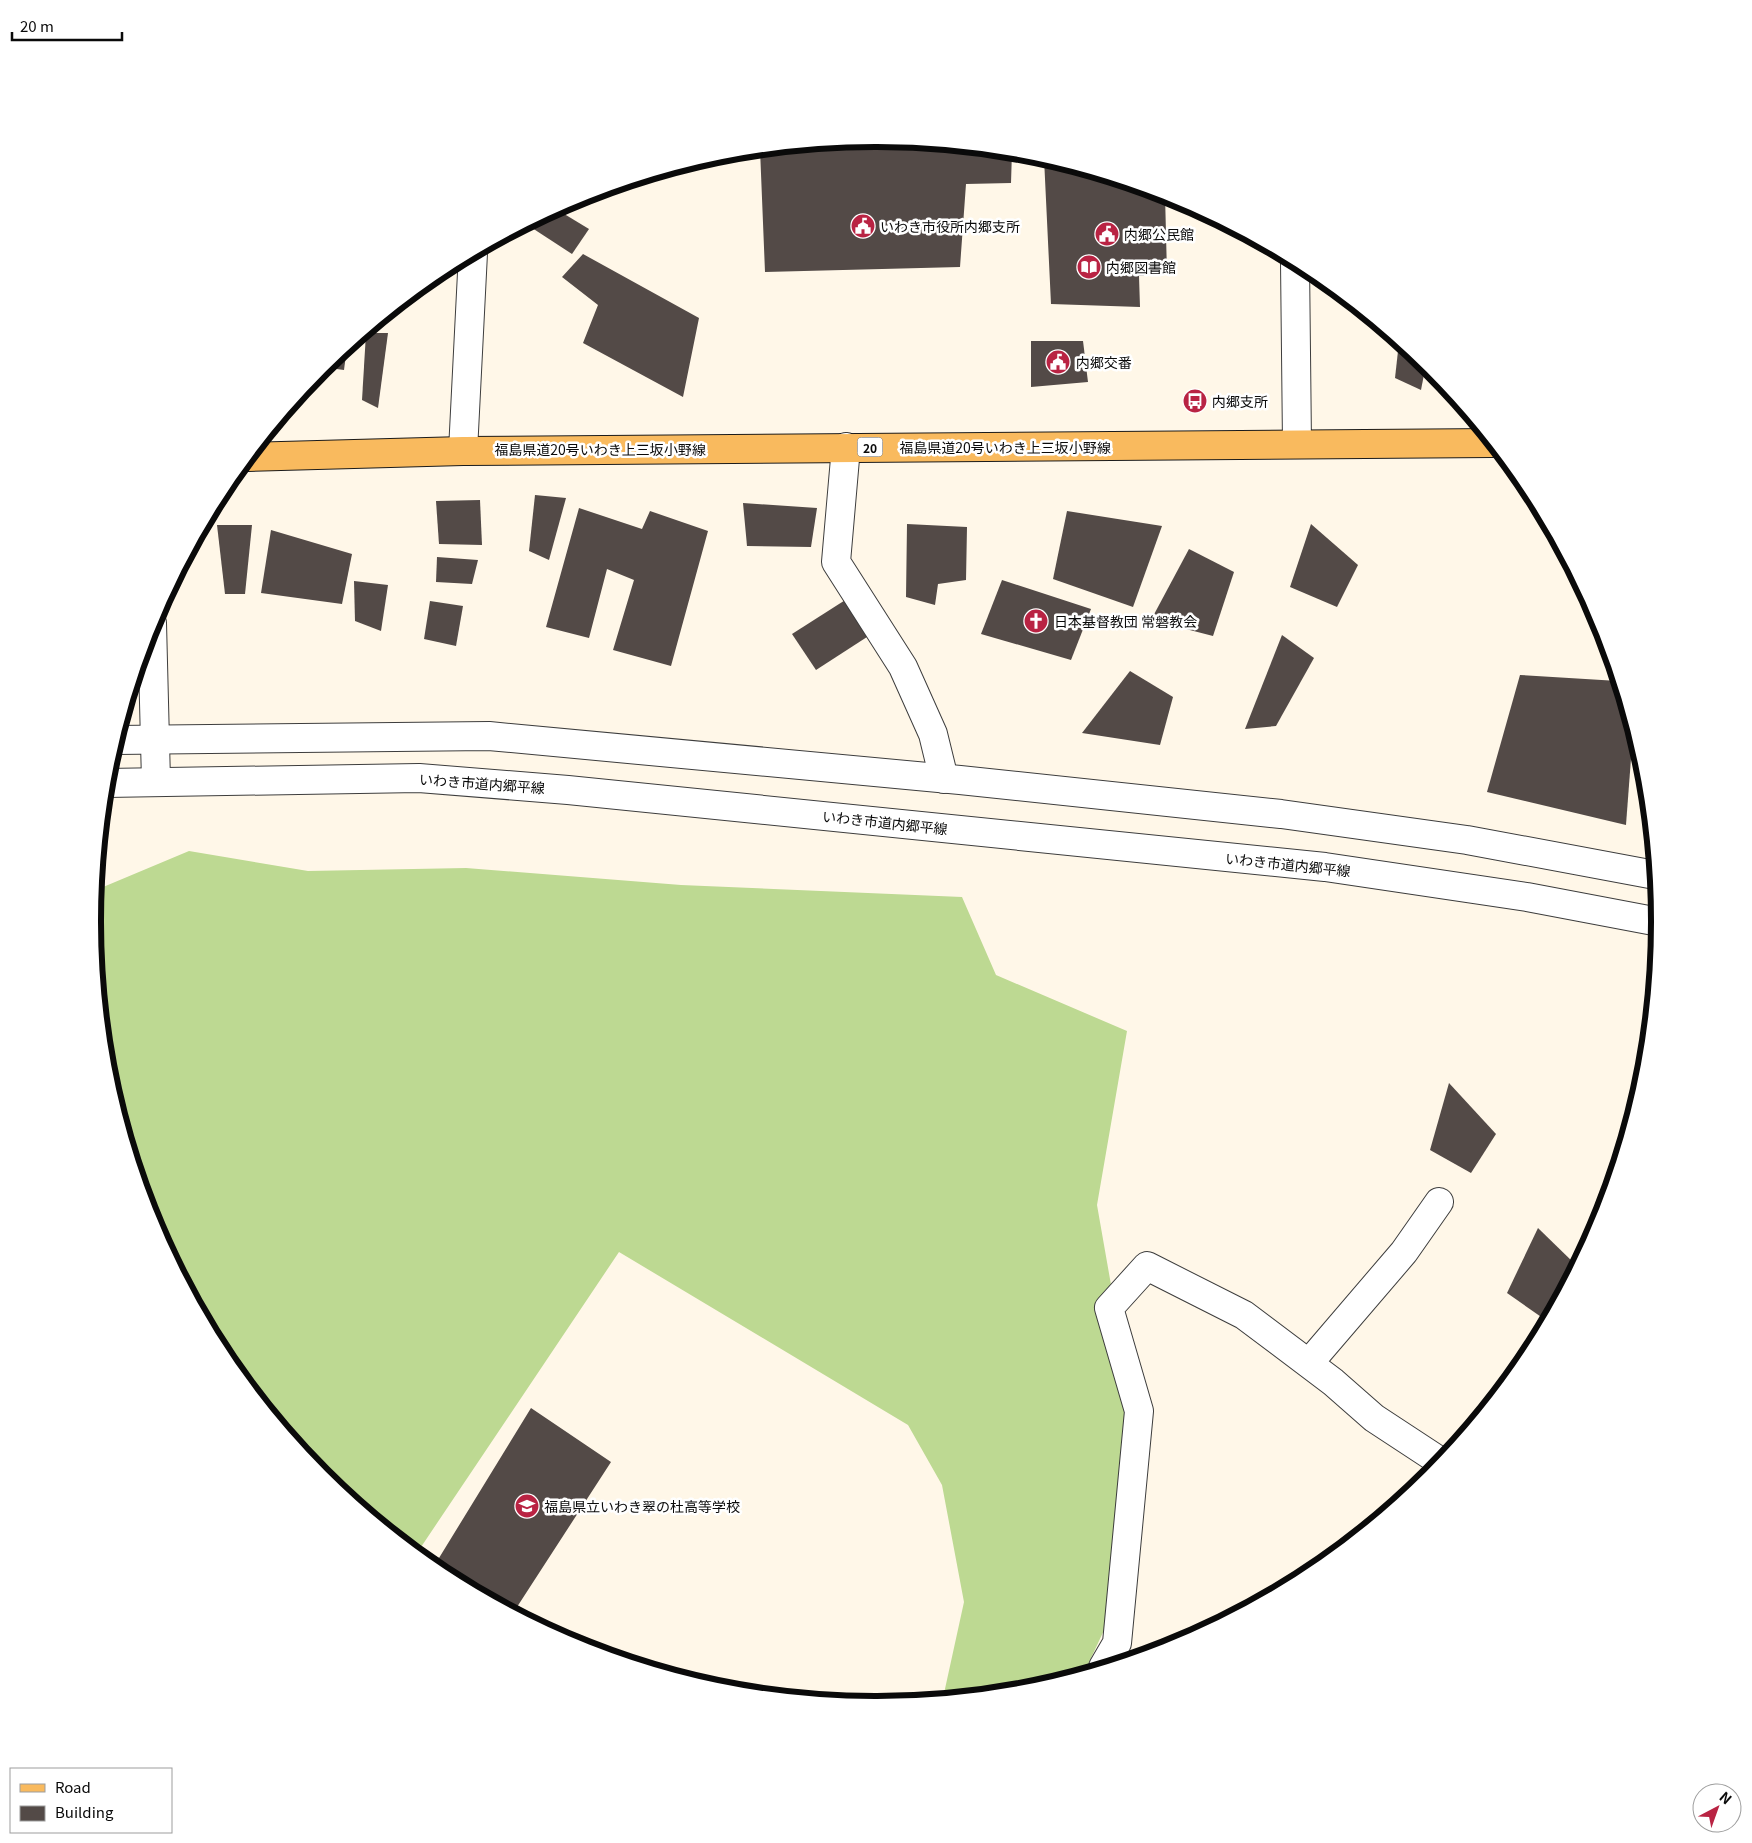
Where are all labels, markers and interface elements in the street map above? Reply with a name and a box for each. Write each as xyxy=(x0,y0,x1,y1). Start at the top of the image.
scale bar xyxy=(12,10,122,42)
text: 20 m xyxy=(20,15,54,36)
public building icon: いわき市役所内郷支所 xyxy=(850,213,876,239)
place label: いわき市役所内郷支所 xyxy=(880,216,1020,236)
public building icon: 内郷公民館 xyxy=(1094,221,1120,247)
place label: 内郷公民館 xyxy=(1124,224,1194,244)
library icon: 内郷図書館 xyxy=(1076,254,1102,280)
place label: 内郷図書館 xyxy=(1106,257,1176,277)
public building icon: 内郷交番 xyxy=(1045,349,1071,375)
place label: 内郷交番 xyxy=(1076,352,1132,372)
bus stop icon: 内郷支所 xyxy=(1182,388,1208,414)
place label: 内郷支所 xyxy=(1212,391,1268,411)
street label: 福島県道20号いわき上三坂小野線 xyxy=(899,437,1111,457)
road number: 20 xyxy=(858,438,882,457)
street label: 福島県道20号いわき上三坂小野線 xyxy=(494,439,706,459)
church icon: 日本基督教団 常磐教会 xyxy=(1023,608,1049,634)
place label: 日本基督教団 常磐教会 xyxy=(1054,611,1197,631)
street label: いわき市道内郷平線 xyxy=(418,769,546,797)
street label: いわき市道内郷平線 xyxy=(821,805,949,839)
street label: いわき市道内郷平線 xyxy=(1224,847,1352,881)
school or university icon: 福島県立いわき翠の杜高等学校 xyxy=(514,1493,540,1519)
place label: 福島県立いわき翠の杜高等学校 xyxy=(544,1496,740,1516)
legend xyxy=(10,1768,172,1833)
text: Road xyxy=(55,1776,91,1797)
north arrow xyxy=(1692,1783,1742,1833)
text: N xyxy=(1716,1786,1737,1808)
text: Building xyxy=(55,1801,114,1822)

